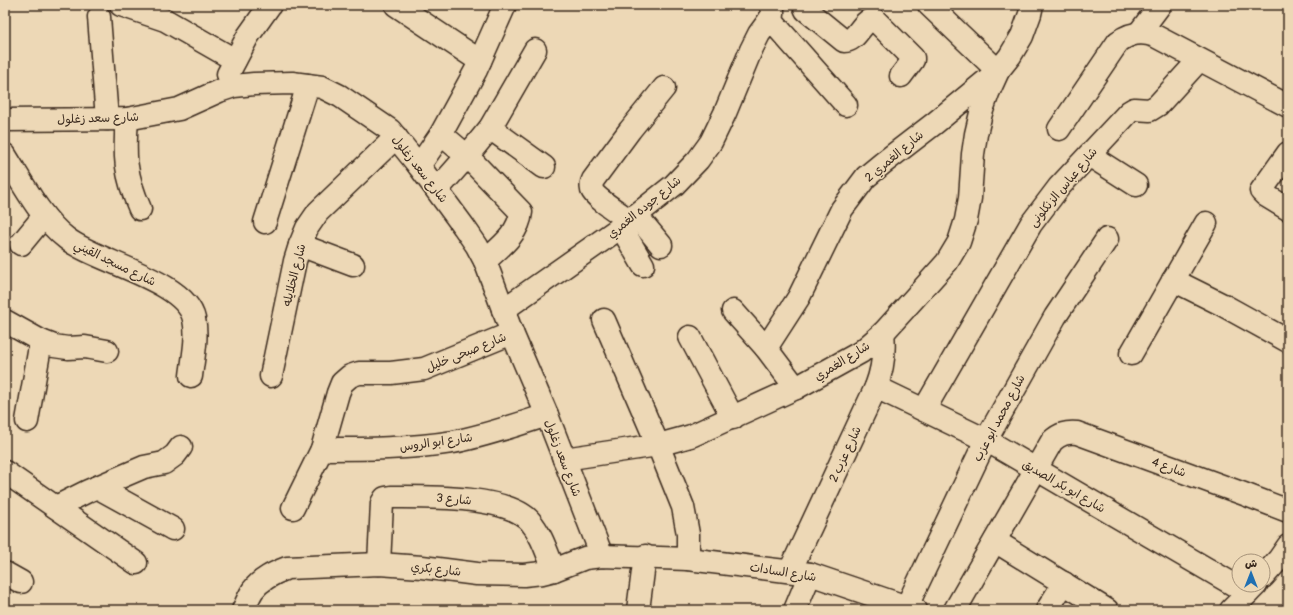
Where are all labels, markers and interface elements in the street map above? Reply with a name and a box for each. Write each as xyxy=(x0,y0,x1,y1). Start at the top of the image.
street label: شارع سعد زغلول xyxy=(57,110,139,128)
street label: شارع الغمري 2 xyxy=(862,128,927,186)
street label: شارع سعد زغلول xyxy=(388,133,451,207)
street label: شارع عباس الزنكلونى xyxy=(1026,145,1102,231)
street label: شارع جوده الغمري xyxy=(604,173,685,243)
street label: شارع مسجد القيني xyxy=(70,237,158,292)
street label: شارع الخلايله xyxy=(279,242,310,308)
street label: شارع صبحى خليل xyxy=(424,330,509,376)
street label: شارع الغمري xyxy=(812,338,873,385)
street label: شارع محمد ابو عزب xyxy=(970,372,1030,465)
street label: شارع سعد زغلول xyxy=(540,417,584,499)
street label: شارع عزب 2 xyxy=(826,424,866,485)
street label: شارع ابو الروس xyxy=(399,430,474,456)
street label: شارع 4 xyxy=(1149,454,1188,482)
street label: شارع ابو بكر الصديق xyxy=(1019,457,1108,517)
street label: شارع 3 xyxy=(436,490,472,510)
north arrow xyxy=(1231,553,1271,593)
text: ش xyxy=(1245,557,1257,570)
street label: شارع بكري xyxy=(410,559,462,581)
street label: شارع السادات xyxy=(748,560,817,586)

